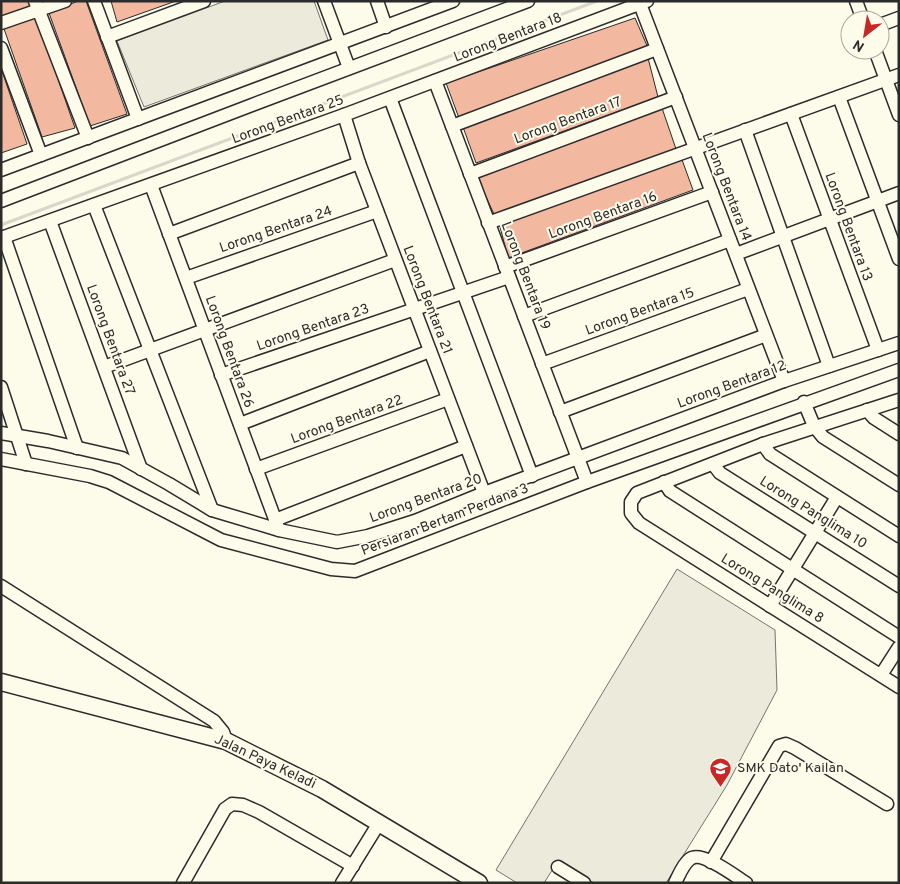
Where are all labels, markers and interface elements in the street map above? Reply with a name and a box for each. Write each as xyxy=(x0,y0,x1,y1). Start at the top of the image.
street label: Lorong Bentara 18 xyxy=(451,10,565,66)
north arrow xyxy=(840,10,890,60)
text: N xyxy=(850,35,868,55)
street label: Lorong Bentara 25 xyxy=(230,92,346,148)
street label: Lorong Bentara 17 xyxy=(512,94,624,148)
street label: Lorong Bentara 14 xyxy=(698,131,754,243)
street label: Lorong Bentara 13 xyxy=(820,170,876,284)
street label: Lorong Bentara 16 xyxy=(546,188,660,244)
street label: Lorong Bentara 24 xyxy=(217,203,335,257)
street label: Lorong Bentara 19 xyxy=(497,220,553,332)
street label: Lorong Bentara 21 xyxy=(399,243,455,357)
street label: Lorong Bentara 27 xyxy=(82,282,138,398)
street label: Lorong Bentara 15 xyxy=(583,284,697,340)
street label: Lorong Bentara 26 xyxy=(201,294,257,410)
street label: Lorong Bentara 23 xyxy=(255,301,371,355)
street label: Lorong Bentara 12 xyxy=(675,357,789,413)
street label: Lorong Bentara 22 xyxy=(289,392,405,448)
street label: Lorong Bentara 20 xyxy=(367,471,485,527)
street label: Lorong Panglima 10 xyxy=(756,473,870,553)
street label: Persiaran Bertam Perdana 3 xyxy=(359,480,531,560)
street label: Lorong Panglima 8 xyxy=(717,551,827,627)
street label: Jalan Paya Keladi xyxy=(211,731,319,793)
school or university icon: SMK Dato' Kailan xyxy=(709,756,733,787)
place label: SMK Dato' Kailan xyxy=(737,760,844,777)

